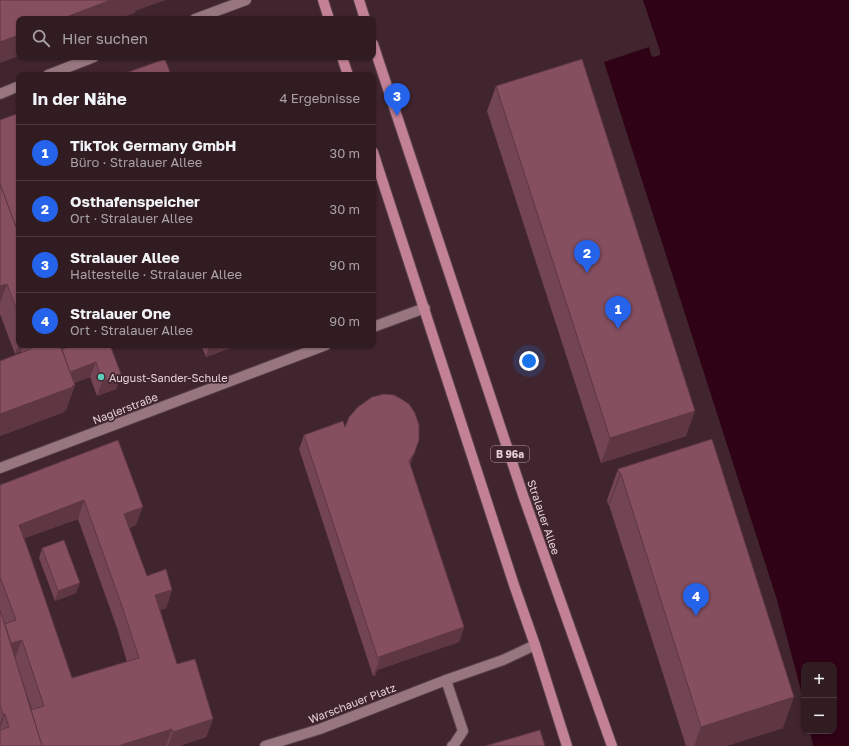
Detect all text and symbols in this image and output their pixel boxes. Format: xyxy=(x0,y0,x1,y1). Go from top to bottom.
search box xyxy=(16,16,376,60)
icon: search xyxy=(30,27,52,49)
text: Hier suchen xyxy=(62,29,148,47)
pin: 3 xyxy=(384,83,410,116)
text: In der Nähe xyxy=(32,88,127,109)
text: 4 Ergebnisse xyxy=(280,90,360,106)
text: TikTok Germany GmbH xyxy=(70,136,236,154)
text: 1 xyxy=(42,145,48,161)
text: 30 m xyxy=(330,145,360,161)
text: Büro · Stralauer Allee xyxy=(70,154,202,170)
text: Osthafenspeicher xyxy=(70,192,200,210)
text: 2 xyxy=(41,201,49,217)
text: 30 m xyxy=(330,201,360,217)
text: Ort · Stralauer Allee xyxy=(70,210,193,226)
pin: 2 xyxy=(574,240,600,273)
text: Stralauer Allee xyxy=(70,248,180,266)
text: 3 xyxy=(41,257,49,273)
text: 90 m xyxy=(329,257,360,273)
text: Haltestelle · Stralauer Allee xyxy=(70,266,242,282)
pin: 1 xyxy=(605,296,631,329)
text: Stralauer One xyxy=(70,304,171,322)
text: 4 xyxy=(41,313,49,329)
text: 90 m xyxy=(329,313,360,329)
text: Ort · Stralauer Allee xyxy=(70,322,193,338)
your location xyxy=(519,351,539,371)
place label: August-Sander-Schule xyxy=(109,371,228,384)
marker: August-Sander-Schule xyxy=(96,372,106,382)
street label: Naglerstraße xyxy=(91,390,159,426)
road number: B 96a xyxy=(491,446,529,462)
street label: Stralauer Allee xyxy=(525,478,563,556)
pin: 4 xyxy=(683,583,709,616)
map controls xyxy=(801,662,837,734)
button: + xyxy=(801,662,837,698)
street label: Warschauer Platz xyxy=(306,680,398,726)
button: − xyxy=(801,698,837,734)

